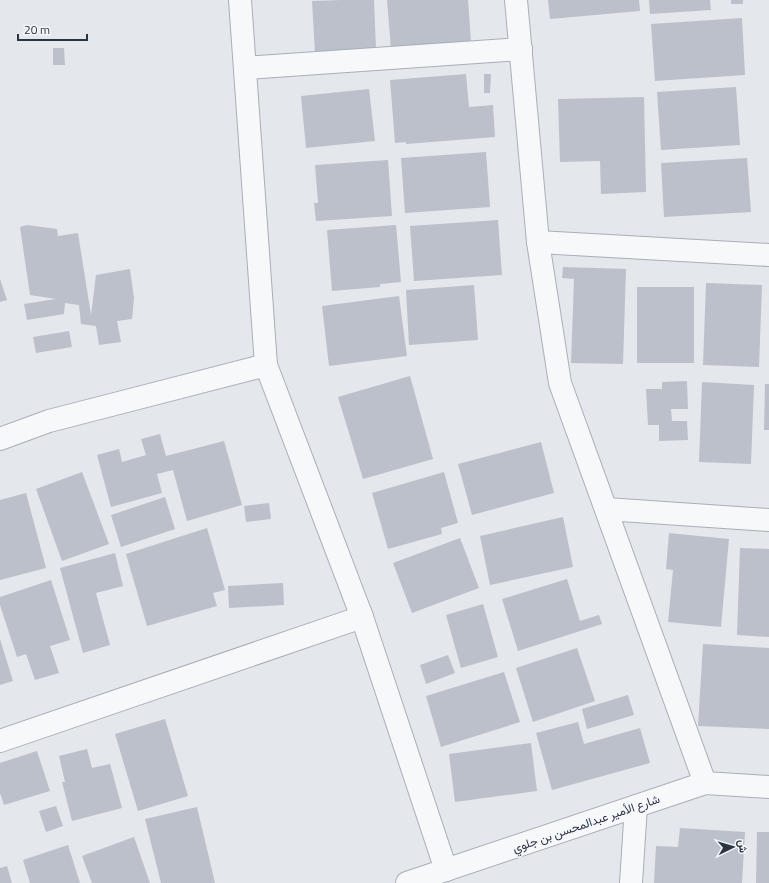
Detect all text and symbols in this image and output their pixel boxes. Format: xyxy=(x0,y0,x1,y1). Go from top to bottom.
scale bar xyxy=(18,16,87,42)
text: 20 m xyxy=(24,20,50,39)
street label: شارع الأمير عبدالمحسن بن جلوي xyxy=(510,789,663,858)
north arrow xyxy=(713,827,753,867)
text: ش xyxy=(734,839,752,853)

